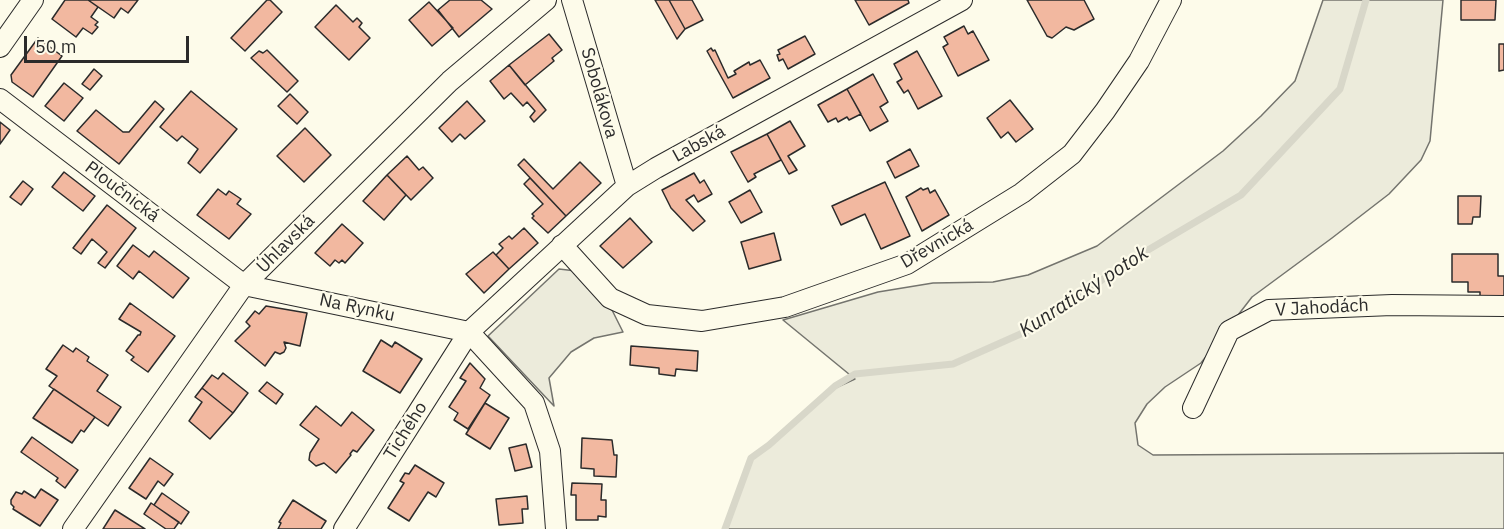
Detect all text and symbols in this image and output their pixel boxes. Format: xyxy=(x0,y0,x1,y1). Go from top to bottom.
scale bar xyxy=(27,24,192,62)
text: 50 m xyxy=(35,35,77,58)
street label: Sobolákova xyxy=(576,45,622,141)
street label: Labská xyxy=(669,121,729,167)
street label: Ploučnická xyxy=(80,157,164,227)
street label: Úhlavská xyxy=(252,210,320,278)
street label: Dřevnická xyxy=(897,215,977,273)
water label: Kunratický potok xyxy=(1015,241,1153,343)
street label: Na Rynku xyxy=(317,289,397,327)
street label: V Jahodách xyxy=(1275,295,1369,321)
street label: Tichého xyxy=(380,398,432,464)

